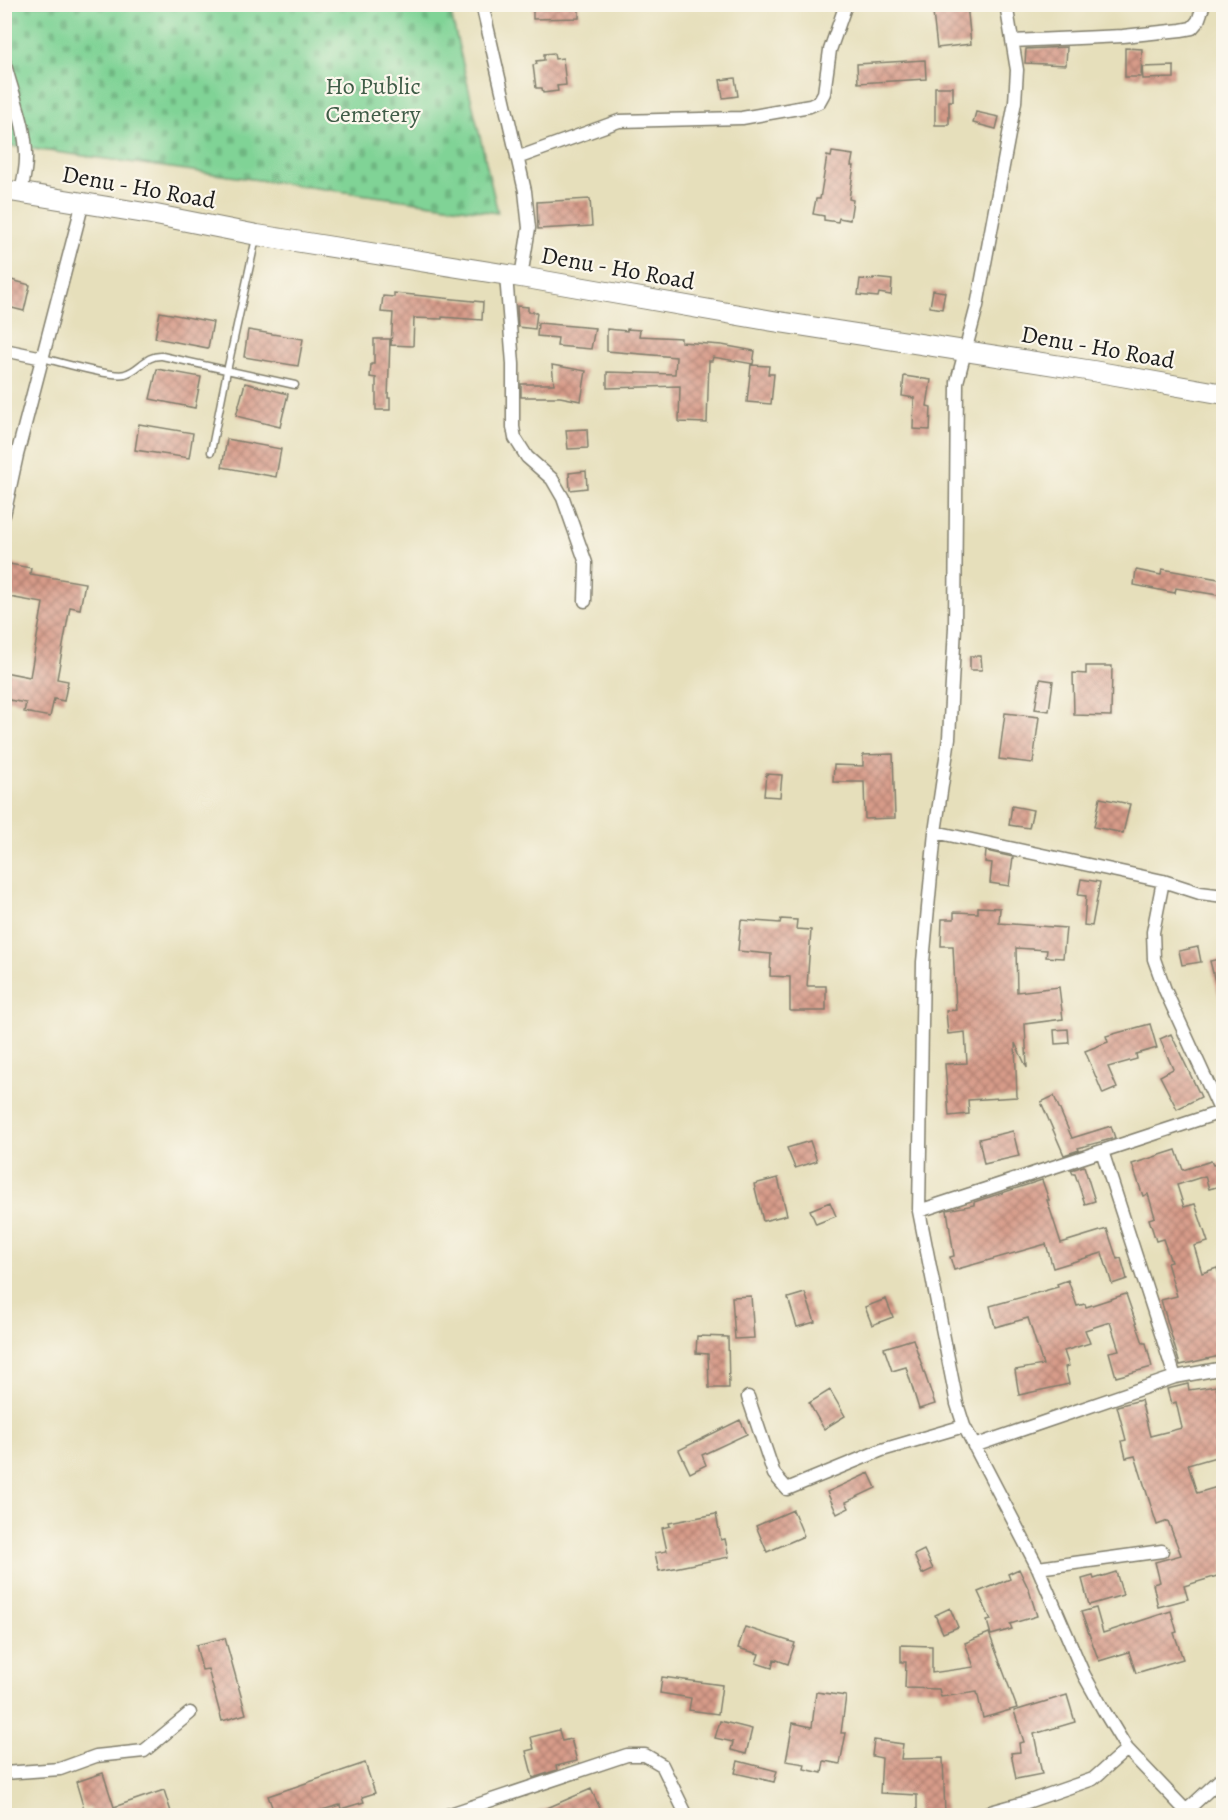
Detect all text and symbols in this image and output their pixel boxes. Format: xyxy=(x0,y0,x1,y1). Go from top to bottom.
park label: Ho Public Cemetery xyxy=(325,70,421,130)
street label: Denu - Ho Road xyxy=(60,158,219,216)
street label: Denu - Ho Road xyxy=(539,239,698,297)
street label: Denu - Ho Road xyxy=(1019,318,1178,376)

